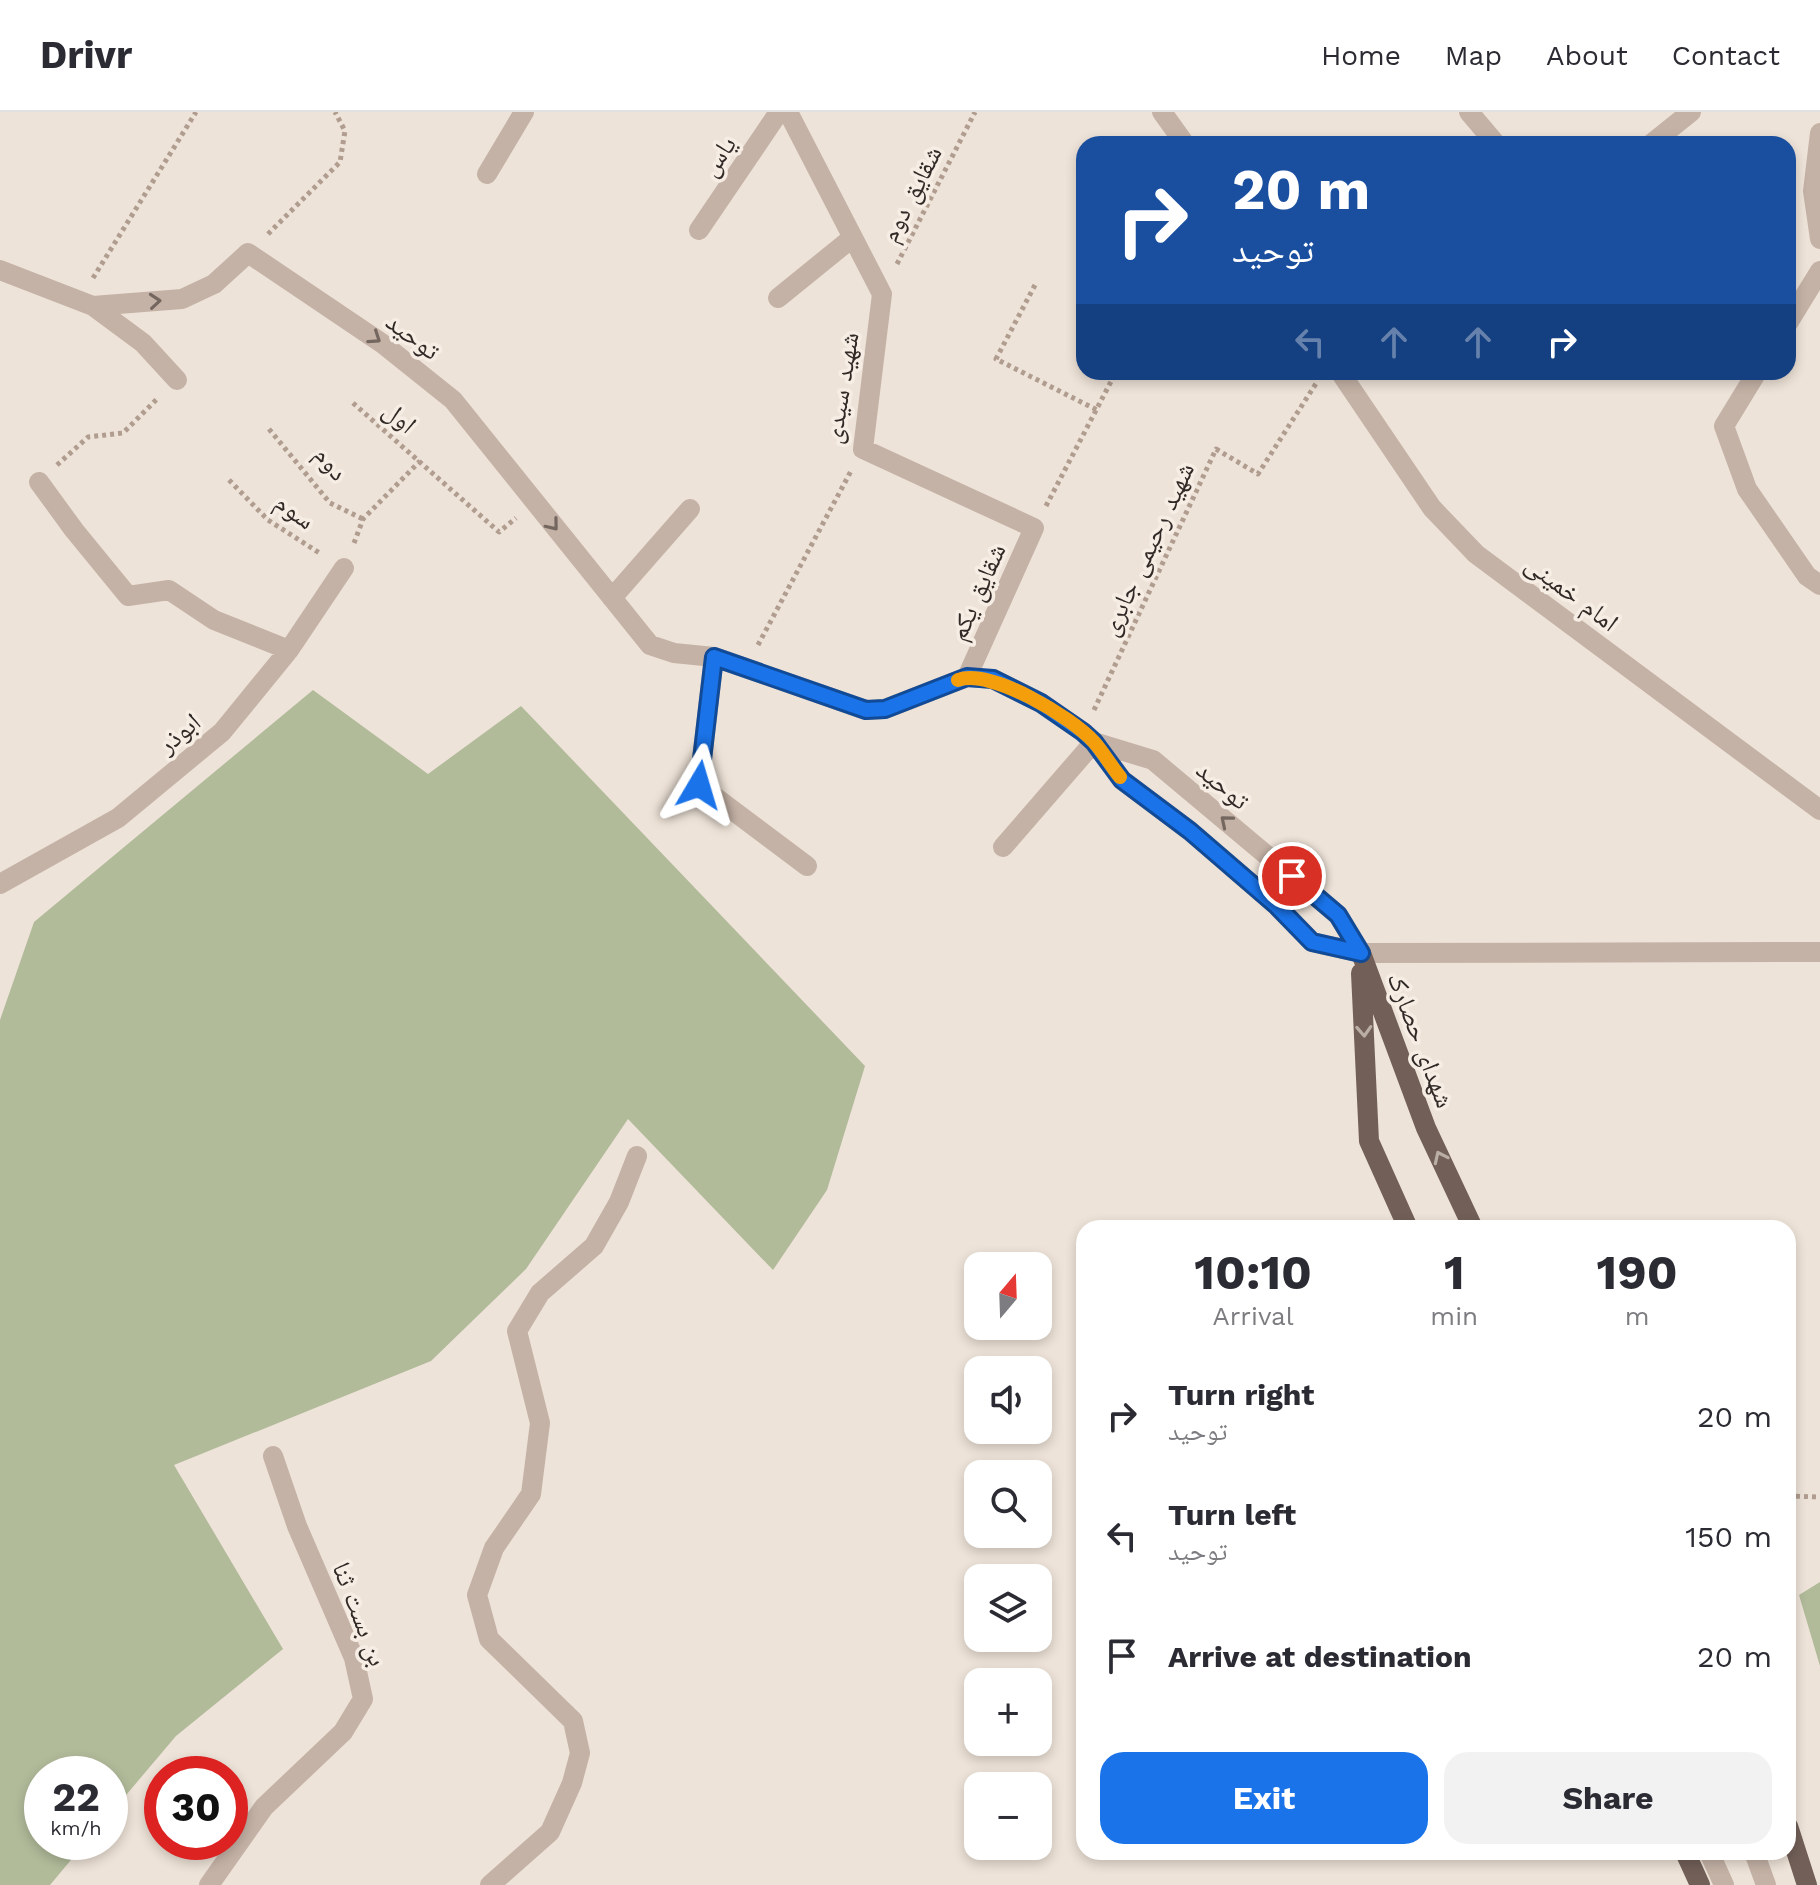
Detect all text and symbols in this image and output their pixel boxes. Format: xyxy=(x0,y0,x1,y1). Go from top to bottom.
text: Drivr xyxy=(40,33,132,77)
text: Home xyxy=(1321,39,1401,72)
text: Map xyxy=(1445,39,1502,72)
text: About xyxy=(1546,39,1628,72)
text: Contact xyxy=(1672,39,1780,72)
street label: یاس xyxy=(694,130,743,182)
street label: شقایق دوم xyxy=(874,141,951,248)
text: 20 m xyxy=(1232,157,1370,223)
icon: right xyxy=(1100,168,1204,272)
text: توحید xyxy=(1232,229,1314,271)
one-way arrow xyxy=(149,293,162,310)
street label: توحید xyxy=(380,306,446,366)
icon: left xyxy=(1288,320,1332,364)
icon: ahead xyxy=(1372,320,1416,364)
icon: ahead xyxy=(1456,320,1500,364)
icon: right xyxy=(1540,320,1584,364)
one-way arrow xyxy=(366,328,380,343)
street label: شهید سیدی xyxy=(817,330,866,446)
street label: اول xyxy=(377,395,423,440)
street label: دوم xyxy=(306,440,354,488)
street label: شهید رحیمی جابری xyxy=(1094,458,1201,641)
street label: سوم xyxy=(267,487,321,538)
one-way arrow xyxy=(543,516,558,530)
street label: شقایق یکم xyxy=(942,539,1013,646)
street label: امام خمینی xyxy=(1518,548,1624,640)
street label: ابوذر xyxy=(151,707,206,760)
position arrow xyxy=(657,743,741,827)
street label: توحید xyxy=(1191,754,1256,816)
one-way arrow xyxy=(1221,816,1235,831)
pin xyxy=(1258,842,1326,910)
icon: arrive xyxy=(1270,854,1314,898)
street label: شهدای حصارک xyxy=(1381,968,1461,1112)
one-way arrow xyxy=(1355,1025,1372,1038)
one-way arrow xyxy=(1434,1151,1450,1166)
text: 10:10 xyxy=(1194,1244,1312,1301)
text: 1 xyxy=(1444,1244,1465,1301)
text: 190 xyxy=(1596,1244,1678,1301)
north arrow xyxy=(964,1252,1052,1340)
map controls xyxy=(964,1252,1052,1860)
text: Arrival xyxy=(1213,1301,1294,1331)
text: min xyxy=(1430,1301,1478,1331)
text: m xyxy=(1625,1301,1649,1331)
button: sound xyxy=(964,1356,1052,1444)
text: Turn right xyxy=(1168,1377,1314,1412)
icon: right xyxy=(1100,1394,1144,1438)
text: 20 m xyxy=(1697,1399,1772,1434)
text: توحید xyxy=(1168,1416,1227,1446)
button: search xyxy=(964,1460,1052,1548)
text: Turn left xyxy=(1168,1497,1296,1532)
icon: left xyxy=(1100,1514,1144,1558)
text: 150 m xyxy=(1685,1519,1772,1554)
text: توحید xyxy=(1168,1536,1227,1566)
street label: بن بست ثنا xyxy=(326,1558,394,1671)
button: layers xyxy=(964,1564,1052,1652)
icon: arrive xyxy=(1100,1634,1144,1678)
text: Arrive at destination xyxy=(1168,1639,1472,1674)
text: 20 m xyxy=(1697,1639,1772,1674)
button: + xyxy=(964,1668,1052,1756)
button: Exit xyxy=(1100,1752,1428,1844)
button: Share xyxy=(1444,1752,1772,1844)
speed limit sign: 30 xyxy=(144,1756,248,1860)
button: − xyxy=(964,1772,1052,1860)
text: 22 xyxy=(52,1774,100,1821)
text: km/h xyxy=(50,1816,102,1840)

